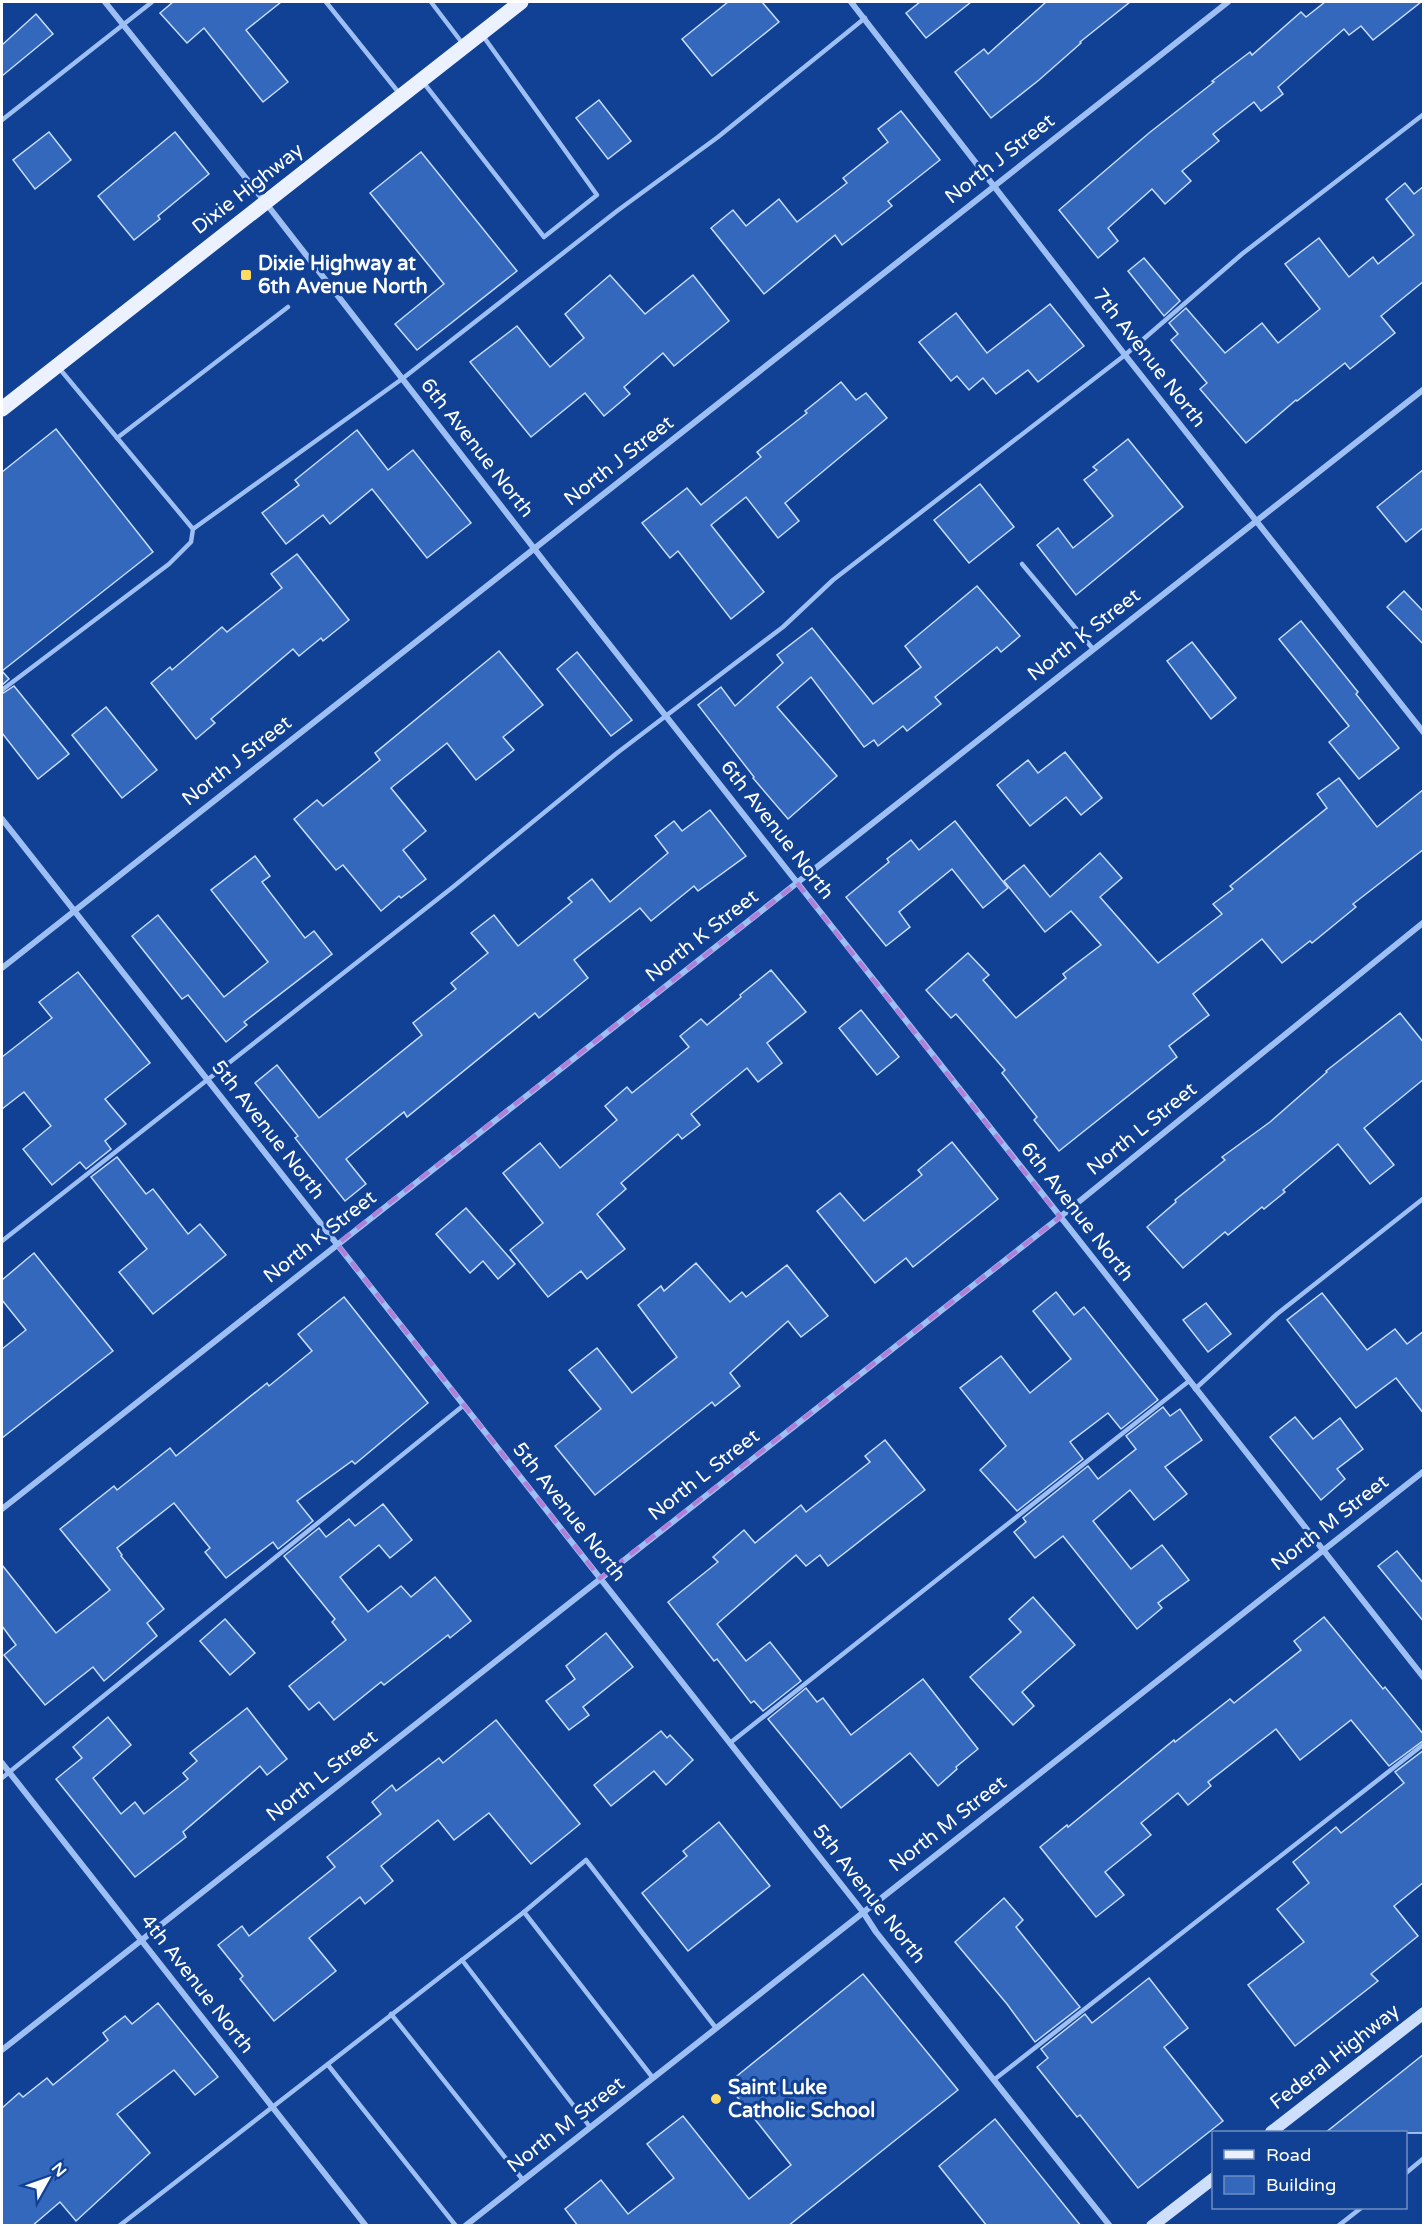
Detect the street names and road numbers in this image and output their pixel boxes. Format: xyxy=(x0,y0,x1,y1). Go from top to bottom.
street label: North J Street xyxy=(940,109,1060,209)
street label: Dixie Highway xyxy=(188,138,308,240)
street label: 7th Avenue North xyxy=(1087,284,1211,432)
street label: 6th Avenue North xyxy=(415,374,539,522)
street label: North J Street xyxy=(559,411,679,511)
street label: North K Street xyxy=(1023,583,1145,686)
street label: North J Street xyxy=(177,711,297,811)
street label: 6th Avenue North xyxy=(715,756,839,904)
street label: North K Street xyxy=(641,884,763,987)
street label: 5th Avenue North xyxy=(206,1056,330,1204)
street label: North L Street xyxy=(1082,1077,1202,1181)
street label: 6th Avenue North xyxy=(1015,1138,1139,1286)
street label: North K Street xyxy=(259,1185,381,1288)
street label: North L Street xyxy=(644,1424,765,1526)
street label: 5th Avenue North xyxy=(507,1438,631,1586)
street label: North M Street xyxy=(1267,1470,1394,1576)
street label: North L Street xyxy=(262,1725,383,1827)
street label: North M Street xyxy=(885,1771,1012,1877)
street label: 5th Avenue North xyxy=(807,1820,931,1968)
street label: 4th Avenue North xyxy=(135,1910,259,2058)
street label: Federal Highway xyxy=(1265,1999,1405,2115)
street label: North M Street xyxy=(503,2072,630,2178)

